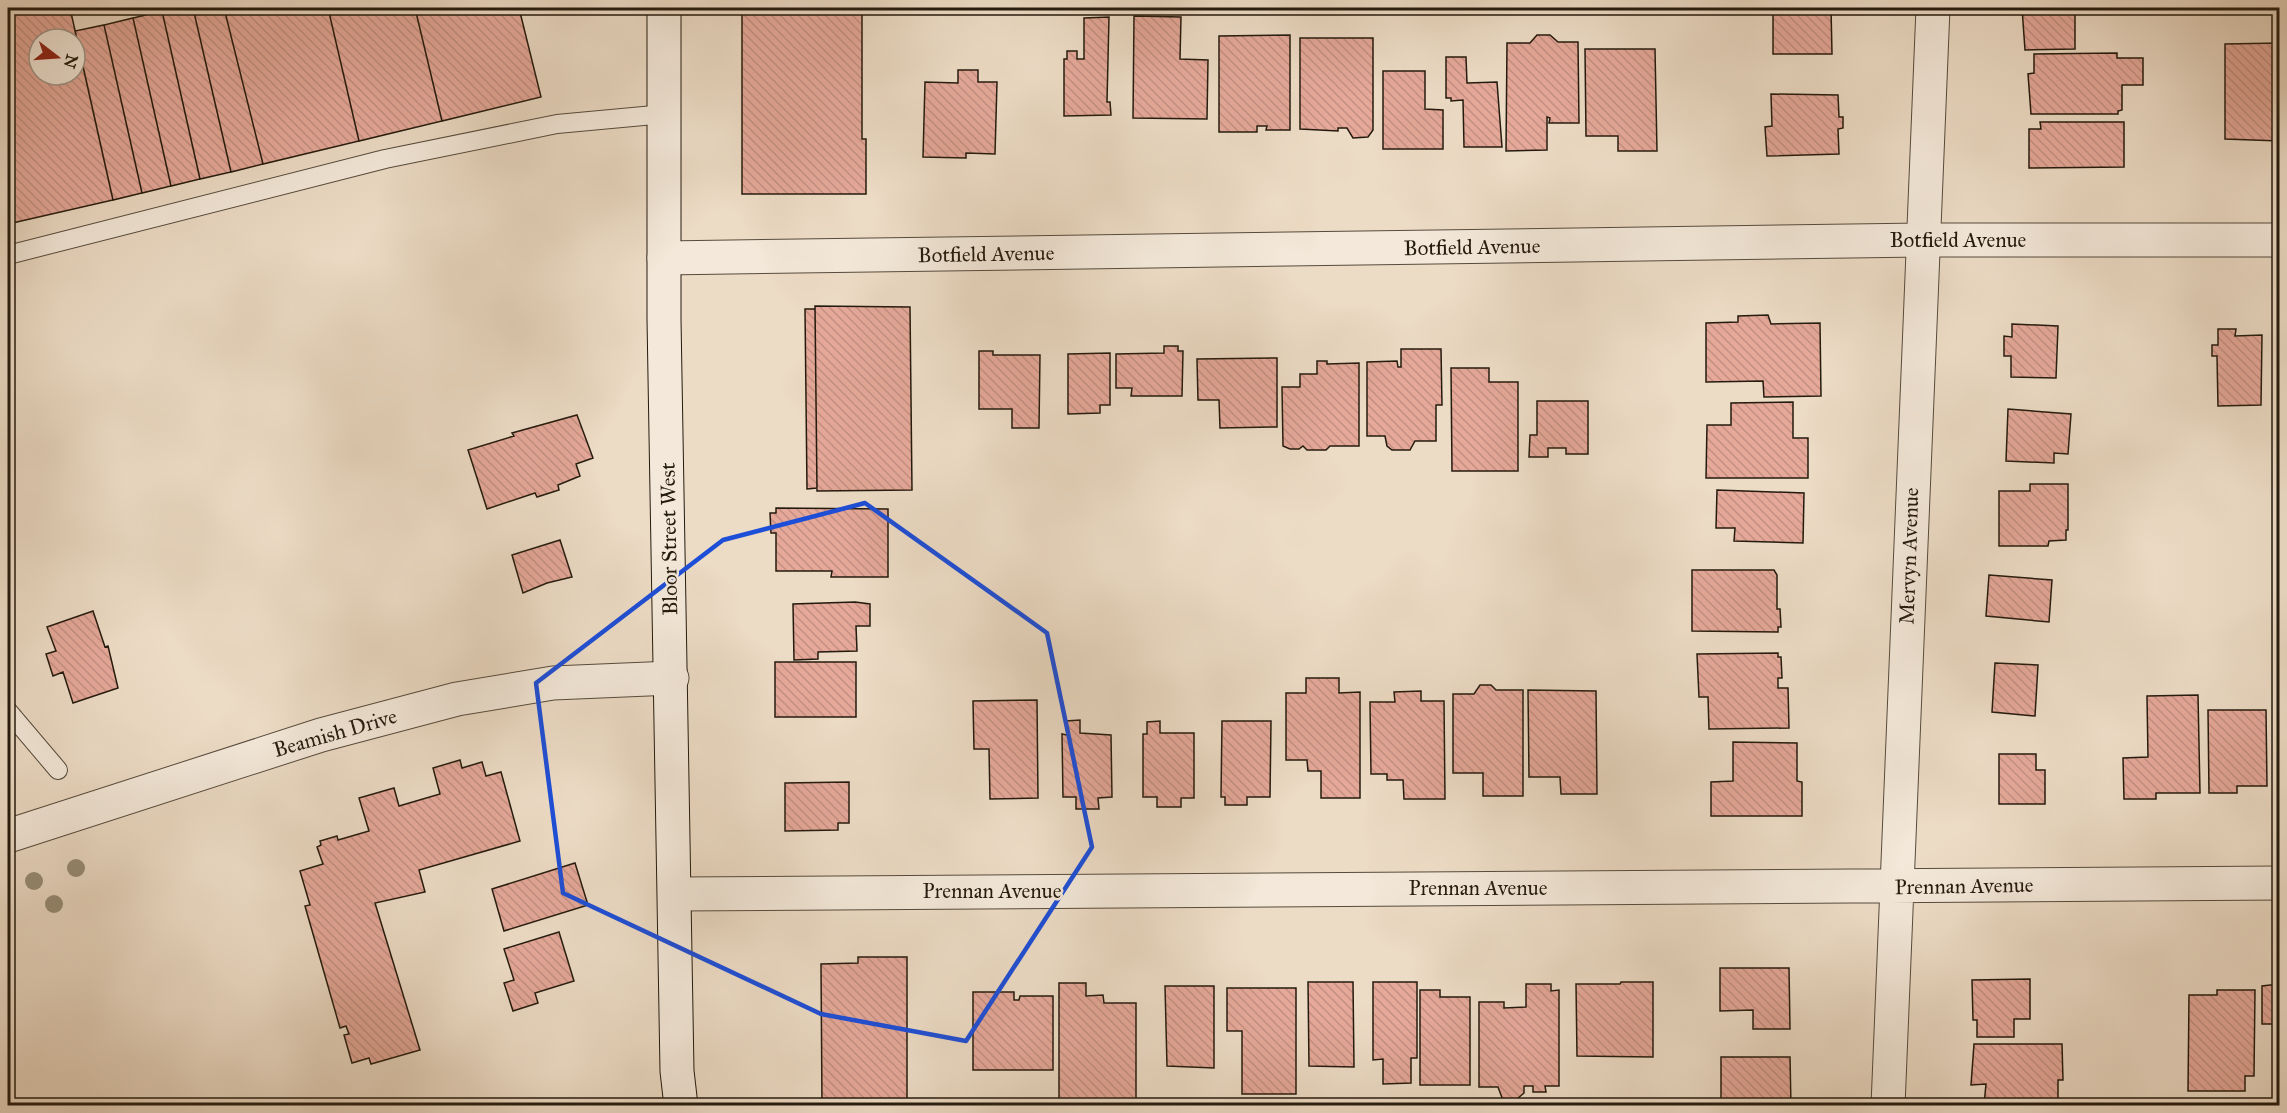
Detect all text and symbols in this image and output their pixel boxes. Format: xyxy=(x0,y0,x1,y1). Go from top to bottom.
north arrow xyxy=(27,27,87,87)
text: N xyxy=(60,52,82,71)
street label: Botfield Avenue xyxy=(1890,227,2027,253)
street label: Botfield Avenue xyxy=(1403,233,1541,261)
street label: Botfield Avenue xyxy=(917,240,1055,268)
street label: Bloor Street West xyxy=(655,462,683,616)
street label: Mervyn Avenue xyxy=(1894,487,1924,625)
street label: Beamish Drive xyxy=(270,703,400,763)
street label: Prennan Avenue xyxy=(1894,872,2034,900)
street label: Prennan Avenue xyxy=(1409,875,1548,901)
street label: Prennan Avenue xyxy=(923,878,1062,904)

